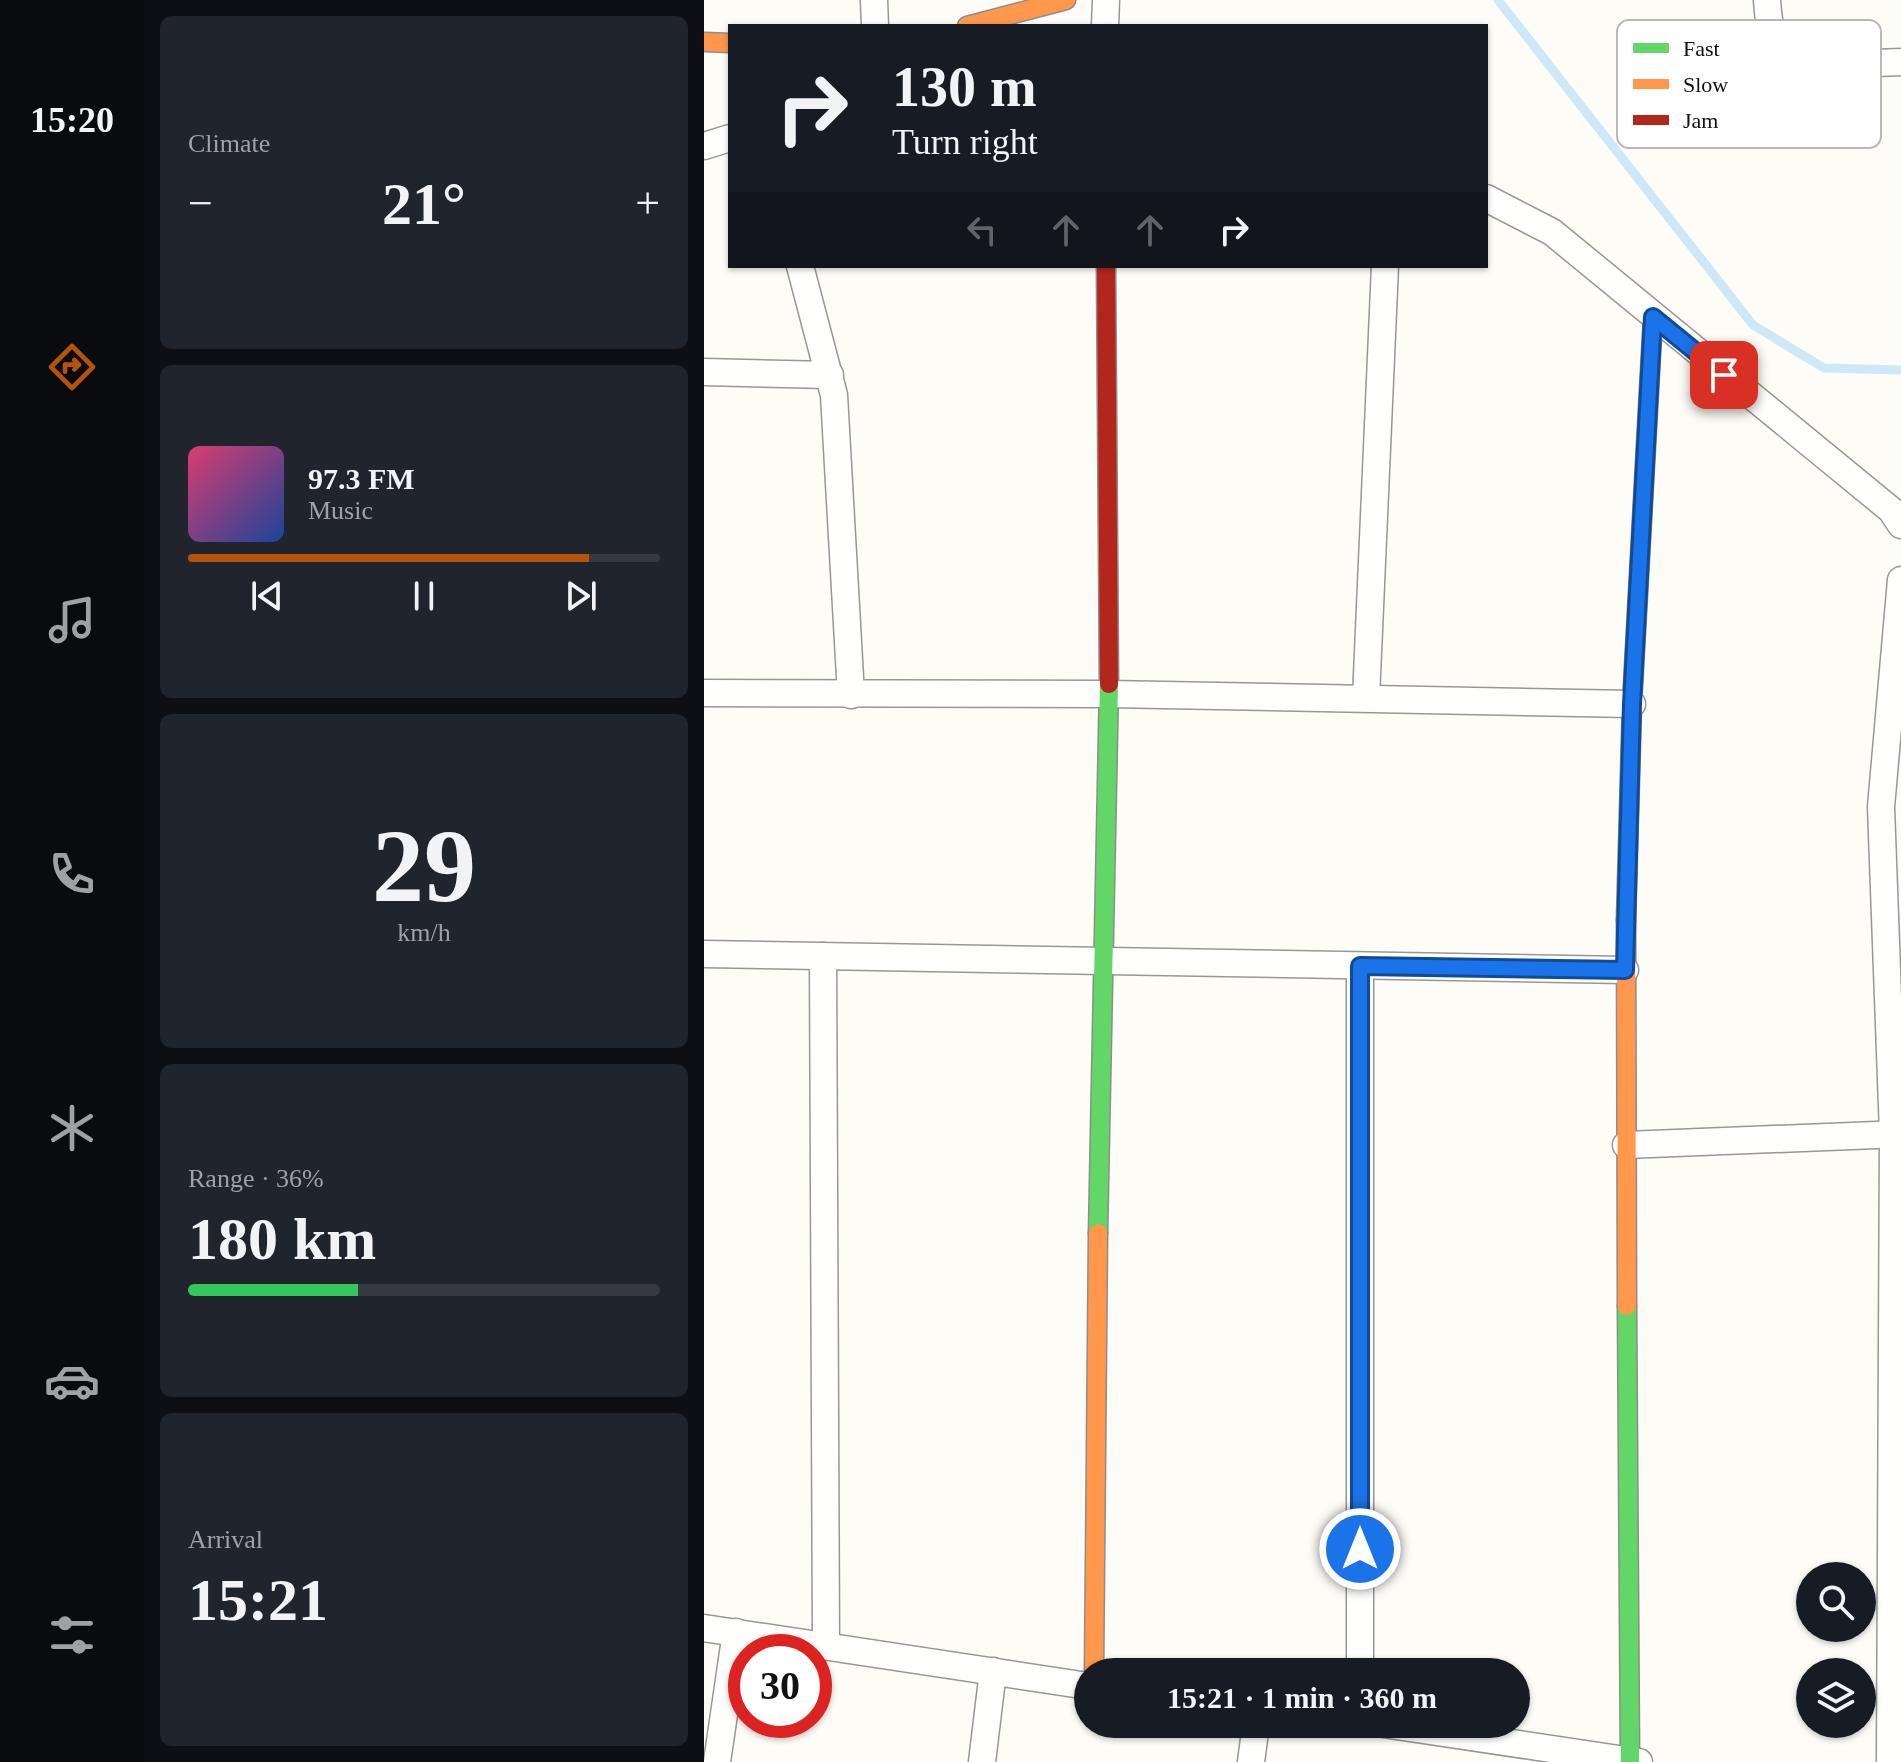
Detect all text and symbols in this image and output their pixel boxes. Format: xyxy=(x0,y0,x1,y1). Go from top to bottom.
legend xyxy=(1617,20,1881,148)
text: Fast xyxy=(1683,36,1720,61)
icon: right xyxy=(760,56,864,160)
text: 130 m xyxy=(892,56,1037,118)
text: Slow xyxy=(1683,72,1728,97)
text: 15:20 xyxy=(30,100,114,140)
text: Jam xyxy=(1683,108,1718,133)
text: Turn right xyxy=(892,122,1038,162)
text: Climate xyxy=(188,129,270,158)
text: 21° xyxy=(382,171,466,237)
text: − xyxy=(188,179,213,228)
text: + xyxy=(635,179,660,228)
icon: left xyxy=(960,208,1004,252)
icon: ahead xyxy=(1044,208,1088,252)
icon: ahead xyxy=(1128,208,1172,252)
icon: right xyxy=(1212,208,1256,252)
icon: directions xyxy=(44,339,100,395)
pin xyxy=(1690,341,1758,409)
icon: arrive xyxy=(1702,353,1746,397)
text: 97.3 FM xyxy=(308,462,415,495)
text: Music xyxy=(308,496,373,525)
icon: previous xyxy=(245,574,289,618)
icon: pause xyxy=(402,574,446,618)
icon: next xyxy=(559,574,603,618)
icon: music xyxy=(44,592,100,648)
text: 29 xyxy=(372,808,476,923)
icon: phone xyxy=(44,846,100,902)
text: km/h xyxy=(397,918,451,947)
icon: climate xyxy=(44,1100,100,1156)
text: Range · 36% xyxy=(188,1164,324,1193)
text: 180 km xyxy=(188,1206,376,1272)
icon: car xyxy=(44,1353,100,1409)
position arrow xyxy=(1318,1507,1402,1591)
text: Arrival xyxy=(188,1525,263,1554)
map controls xyxy=(1796,1562,1876,1738)
button: search xyxy=(1796,1562,1876,1642)
text: 15:21 xyxy=(188,1567,328,1633)
icon: filters xyxy=(44,1607,100,1663)
speed limit sign: 30 xyxy=(728,1634,832,1738)
button: layers xyxy=(1796,1658,1876,1738)
text: 15:21 · 1 min · 360 m xyxy=(1167,1681,1437,1714)

